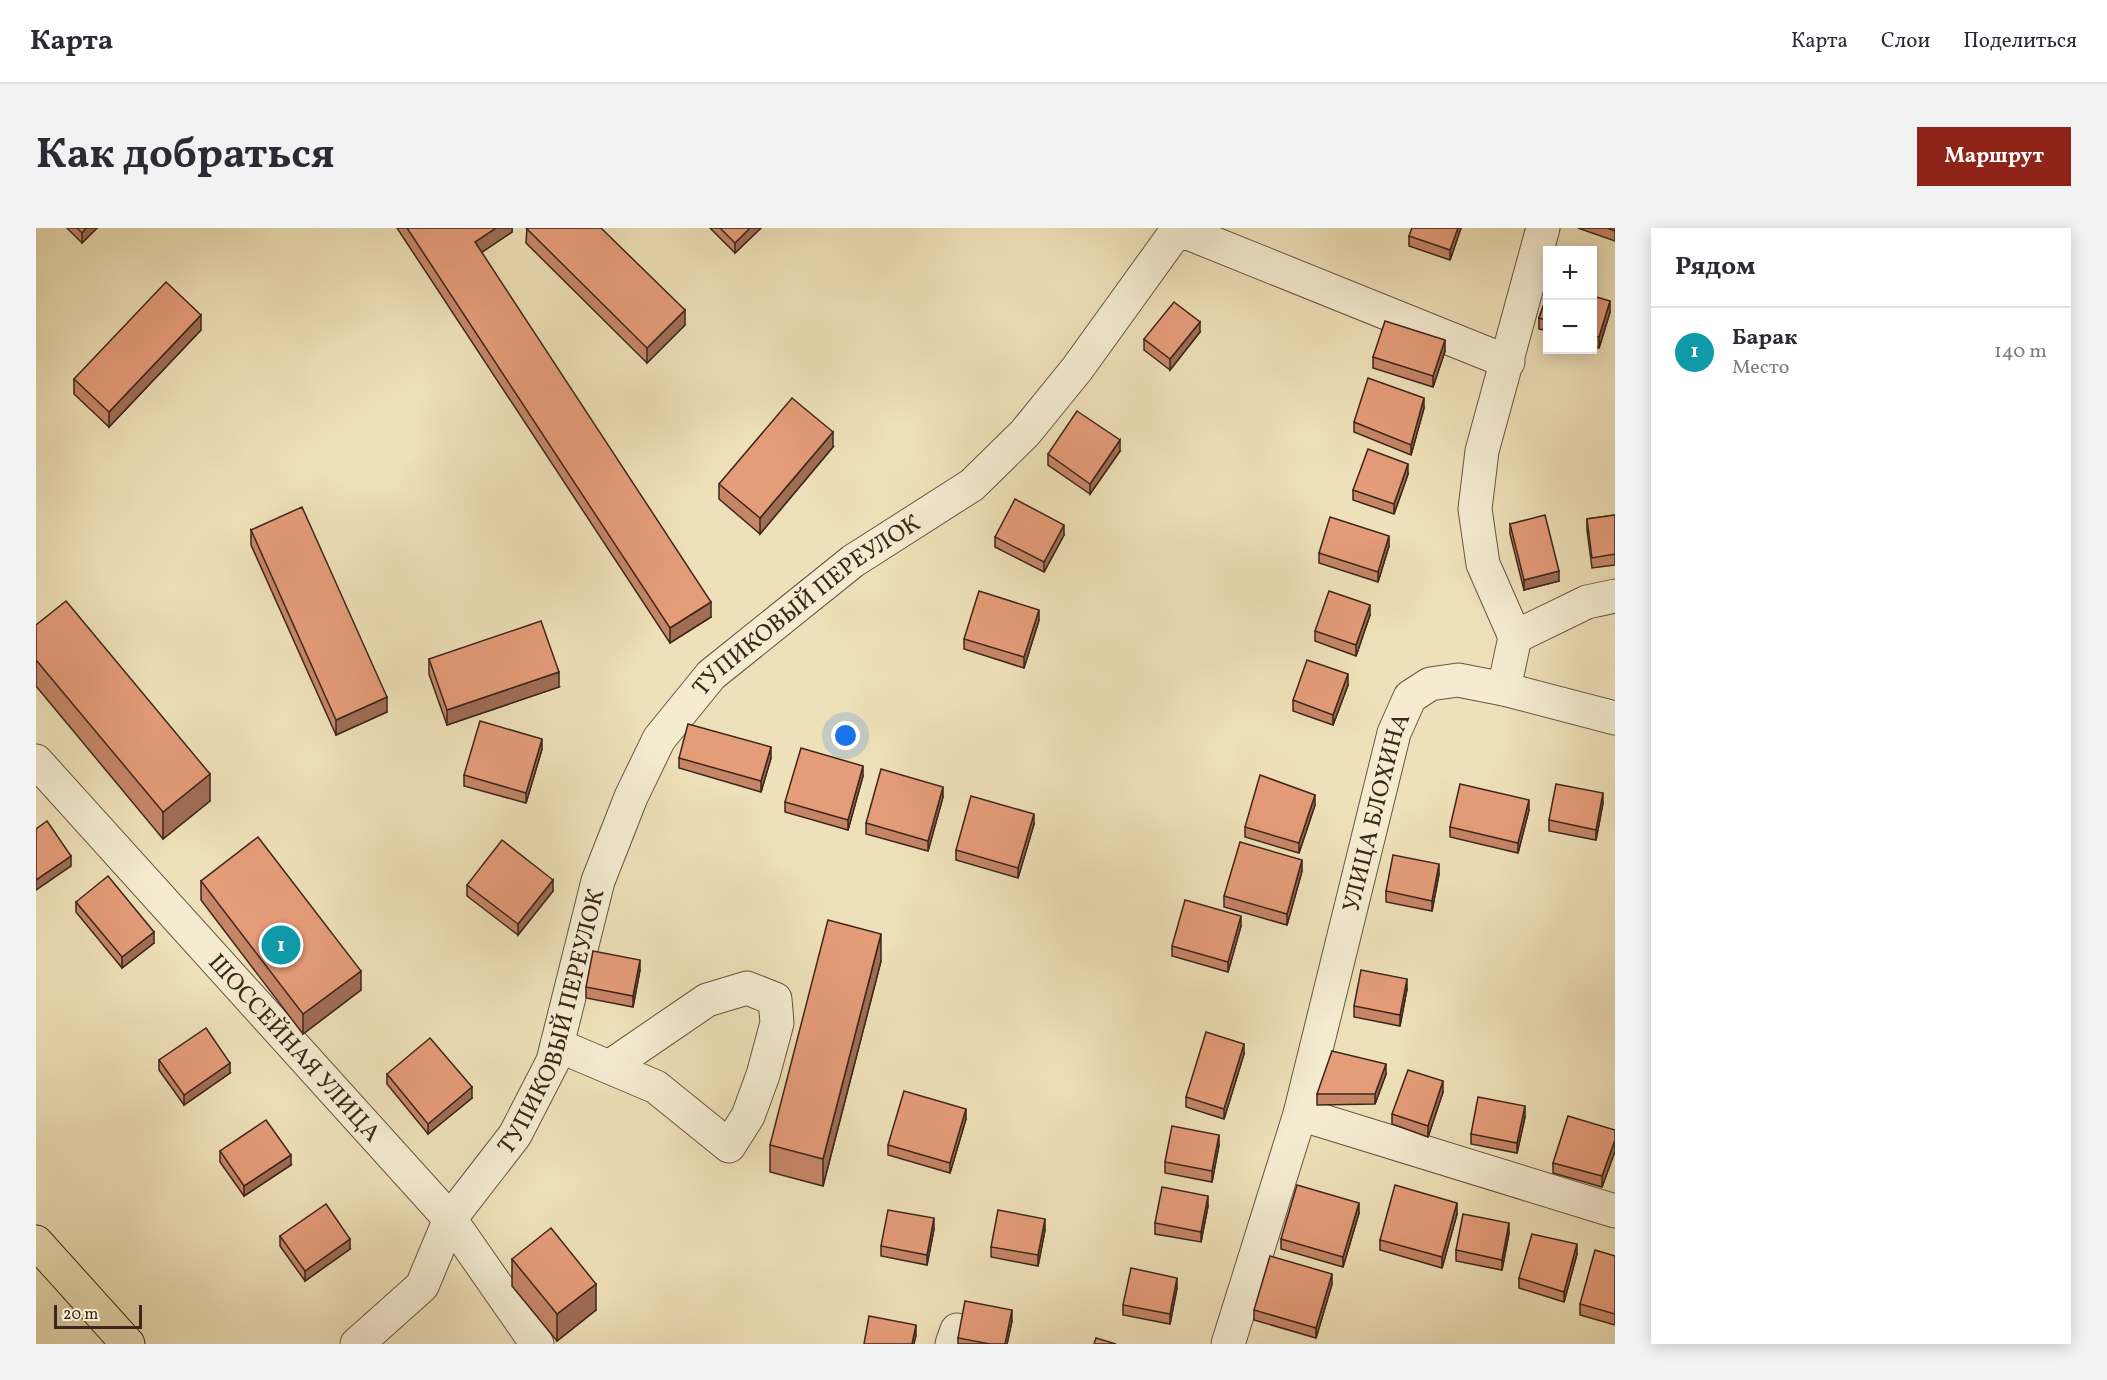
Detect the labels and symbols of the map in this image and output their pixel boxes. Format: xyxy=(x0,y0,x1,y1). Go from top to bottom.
street label: ТУПИКОВЫЙ ПЕРЕУЛОК xyxy=(685,507,928,704)
street label: УЛИЦА БЛОХИНА xyxy=(1335,708,1420,916)
your location xyxy=(831,721,860,750)
street label: ТУПИКОВЫЙ ПЕРЕУЛОК xyxy=(491,886,614,1163)
pin: 1 xyxy=(262,922,300,968)
street label: ШОССЕЙНАЯ УЛИЦА xyxy=(199,947,388,1150)
scale bar xyxy=(54,1302,142,1330)

